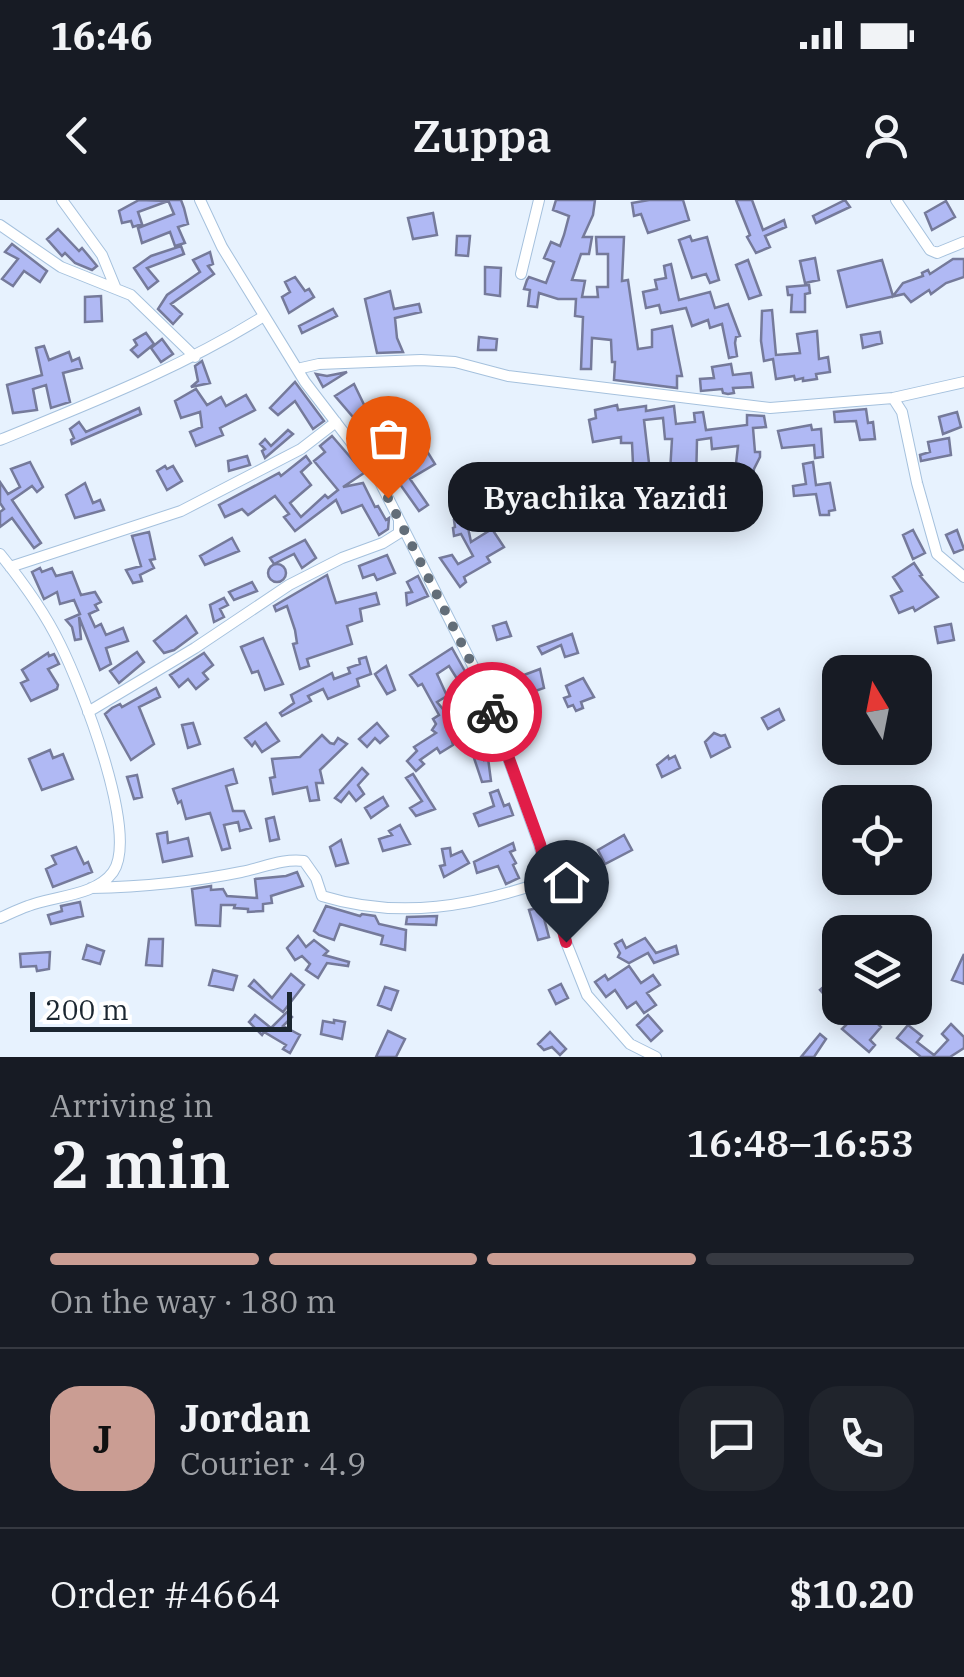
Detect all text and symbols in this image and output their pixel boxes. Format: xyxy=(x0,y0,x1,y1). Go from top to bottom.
text: 16:46 xyxy=(50,11,153,60)
text: Zuppa xyxy=(412,106,552,164)
icon: back xyxy=(50,108,105,163)
icon: person xyxy=(859,108,914,163)
pin xyxy=(346,396,431,499)
icon: bag xyxy=(361,411,416,466)
callout: Byachika Yazidi xyxy=(448,463,763,533)
text: Byachika Yazidi xyxy=(483,476,728,518)
north arrow xyxy=(822,655,932,765)
map controls xyxy=(822,655,932,1025)
courier xyxy=(442,662,542,762)
icon: bike xyxy=(465,685,520,740)
button: locate xyxy=(822,785,932,895)
pin xyxy=(524,840,609,943)
icon: home xyxy=(539,855,594,910)
button: layers xyxy=(822,915,932,1025)
scale bar xyxy=(30,987,292,1031)
text: 200 m xyxy=(45,991,129,1028)
text: Arriving in xyxy=(50,1084,213,1126)
text: 16:48–16:53 xyxy=(687,1118,914,1167)
text: 2 min xyxy=(50,1121,231,1206)
text: On the way · 180 m xyxy=(50,1280,336,1322)
button: chat xyxy=(679,1386,784,1491)
button: phone xyxy=(809,1386,914,1491)
text: Jordan xyxy=(180,1393,311,1442)
text: J xyxy=(93,1414,112,1463)
text: Courier · 4.9 xyxy=(180,1442,366,1484)
text: Order #4664 xyxy=(50,1569,281,1618)
text: $10.20 xyxy=(789,1569,914,1618)

